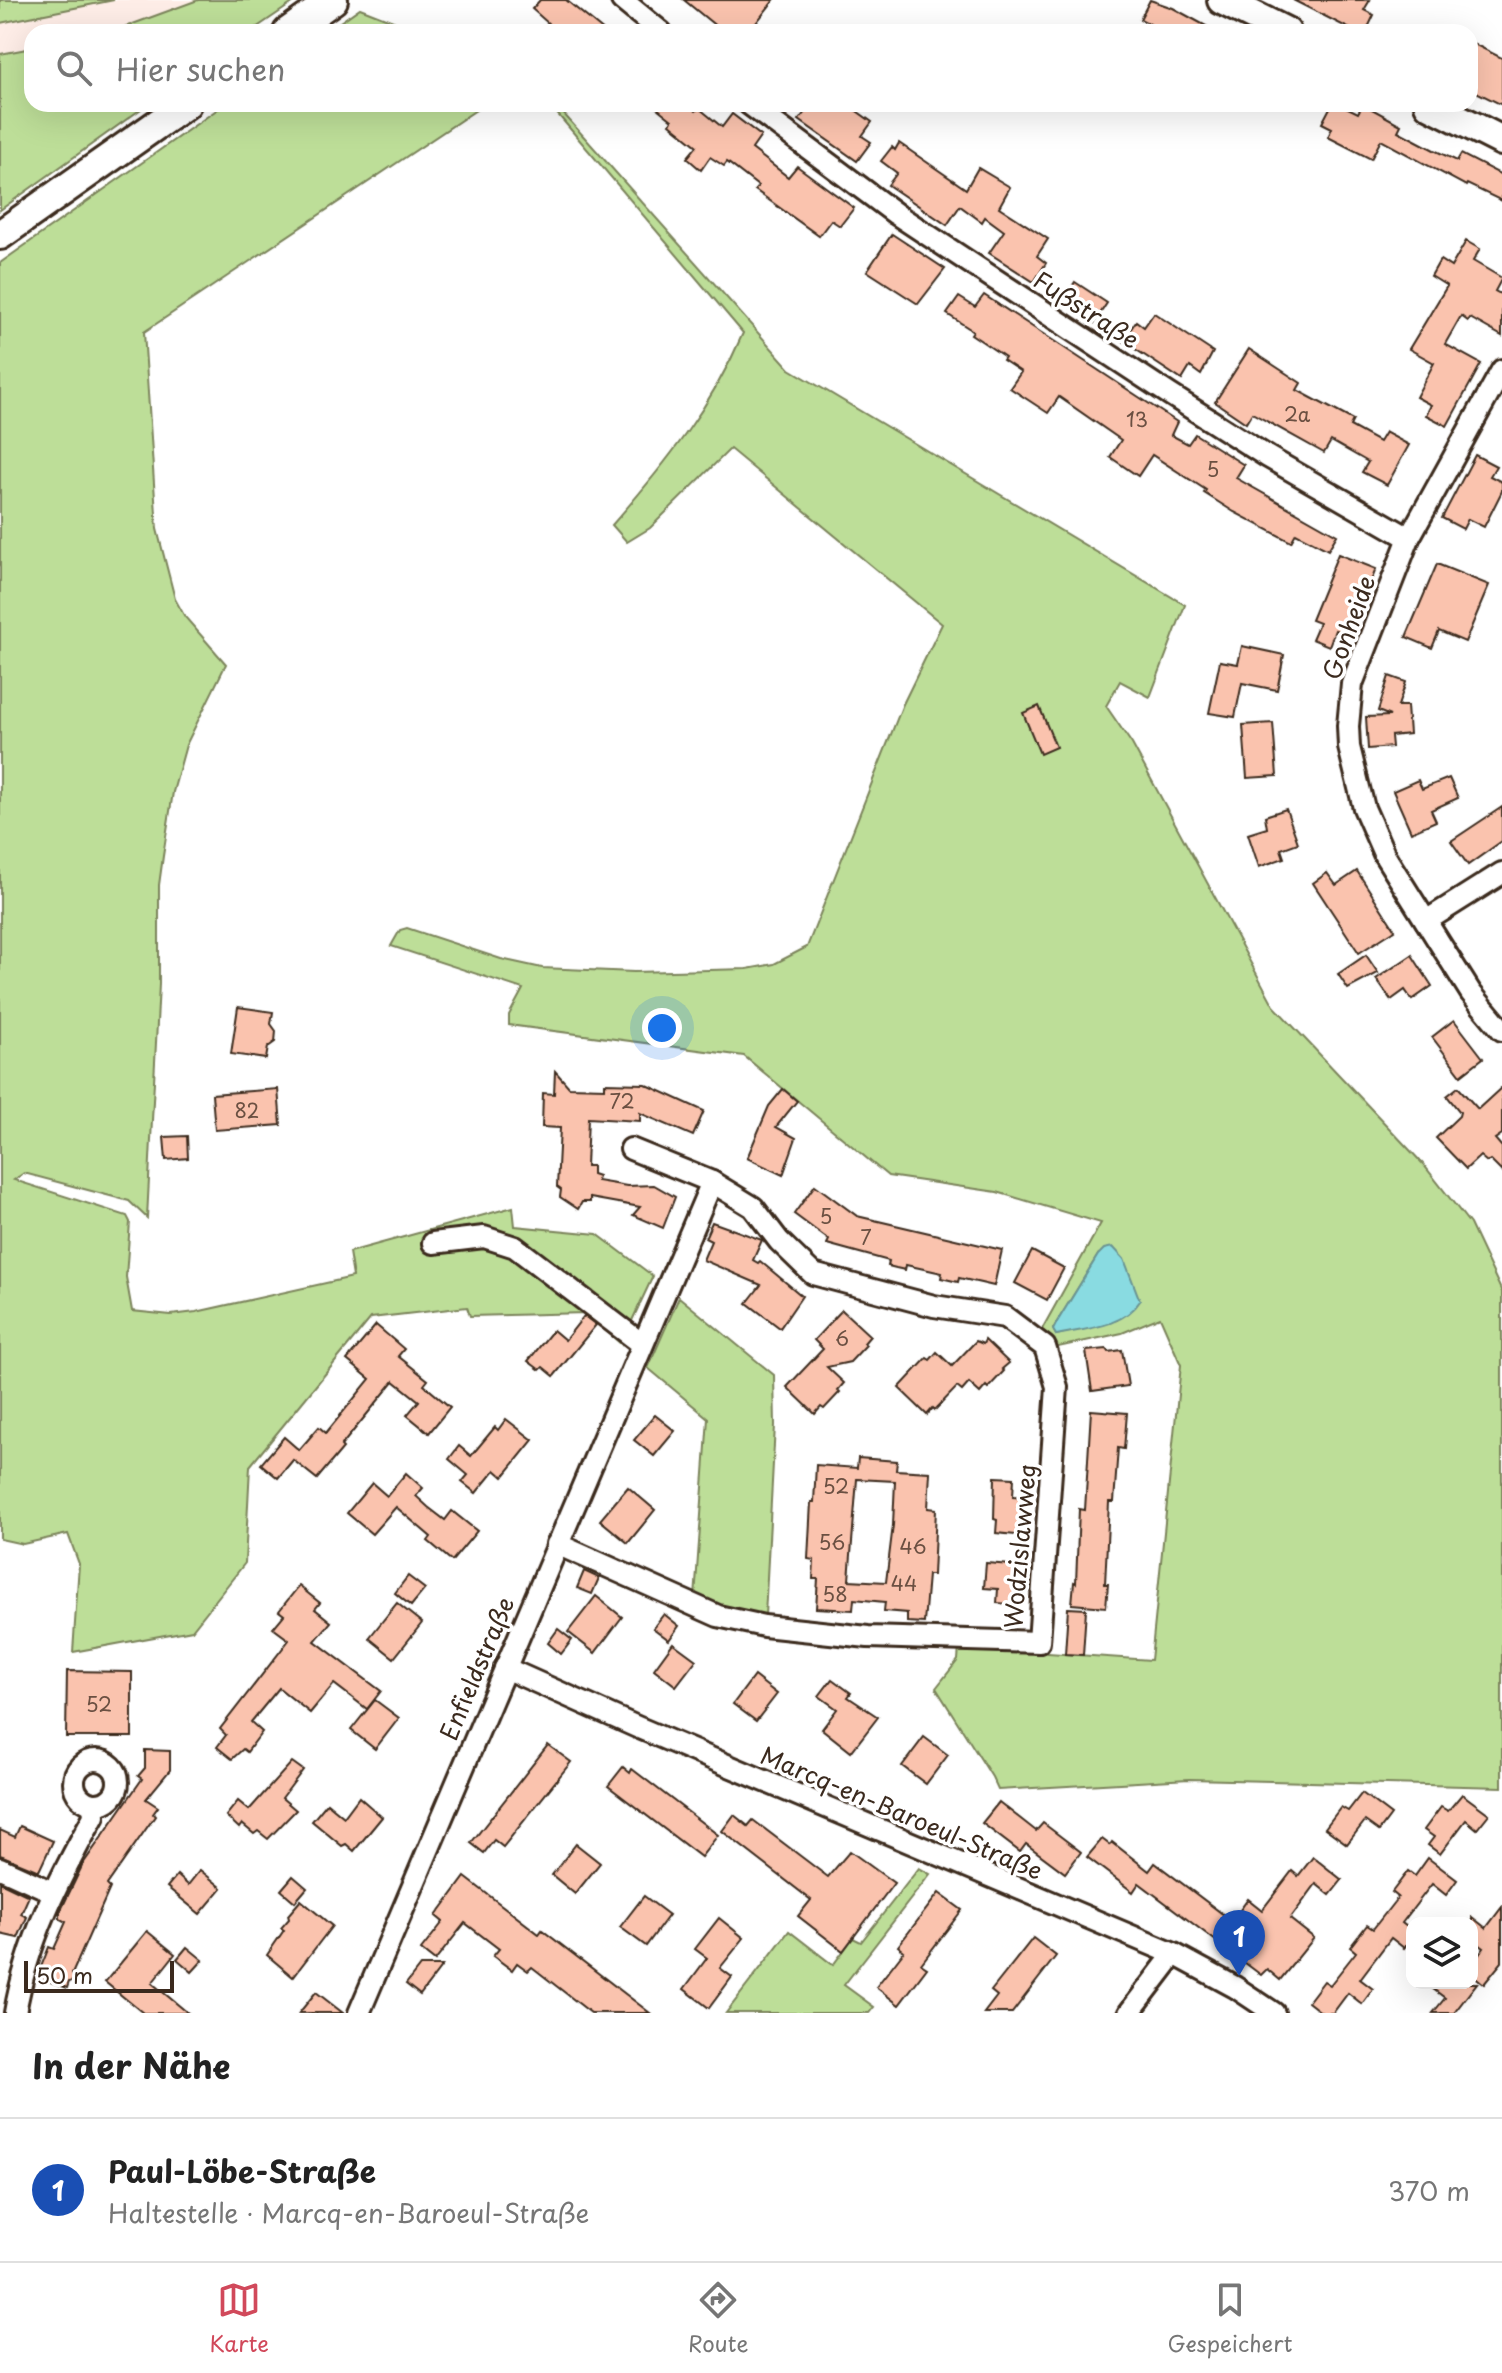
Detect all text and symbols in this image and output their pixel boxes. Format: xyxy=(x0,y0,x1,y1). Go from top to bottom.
search box xyxy=(24,24,1478,112)
icon: search xyxy=(52,46,96,90)
text: Hier suchen xyxy=(116,46,285,91)
street label: Fußstraße xyxy=(1027,261,1147,357)
house number: 2a xyxy=(1284,399,1311,429)
house number: 13 xyxy=(1126,404,1148,434)
house number: 5 xyxy=(1207,454,1219,484)
street label: Gonheide xyxy=(1313,570,1383,684)
your location xyxy=(642,1008,682,1048)
house number: 72 xyxy=(609,1086,635,1116)
house number: 82 xyxy=(235,1095,259,1125)
house number: 5 xyxy=(820,1201,832,1231)
house number: 7 xyxy=(860,1222,872,1252)
house number: 6 xyxy=(835,1323,849,1353)
street label: Wodzislawweg xyxy=(994,1462,1044,1630)
house number: 52 xyxy=(823,1471,849,1501)
house number: 56 xyxy=(819,1527,845,1557)
house number: 46 xyxy=(899,1531,927,1561)
house number: 44 xyxy=(891,1568,917,1598)
house number: 58 xyxy=(822,1579,848,1609)
street label: Enfieldstraße xyxy=(430,1591,522,1745)
house number: 52 xyxy=(86,1689,112,1719)
street label: Marcq-en-Baroeul-Straße xyxy=(755,1736,1049,1888)
pin: 1 xyxy=(1213,1910,1265,1976)
map controls xyxy=(1406,1917,1478,1989)
button: layers xyxy=(1406,1917,1478,1989)
scale bar xyxy=(24,1957,174,1993)
text: 50 m xyxy=(36,1958,93,1991)
text: In der Nähe xyxy=(32,2039,230,2091)
text: Paul-Löbe-Straße xyxy=(108,2148,376,2193)
text: 1 xyxy=(52,2171,64,2210)
text: 370 m xyxy=(1388,2171,1470,2210)
text: Haltestelle · Marcq-en-Baroeul-Straße xyxy=(108,2193,589,2232)
tab: Karte xyxy=(210,2278,269,2359)
tab: Route xyxy=(688,2278,748,2359)
tab: Gespeichert xyxy=(1167,2278,1292,2359)

